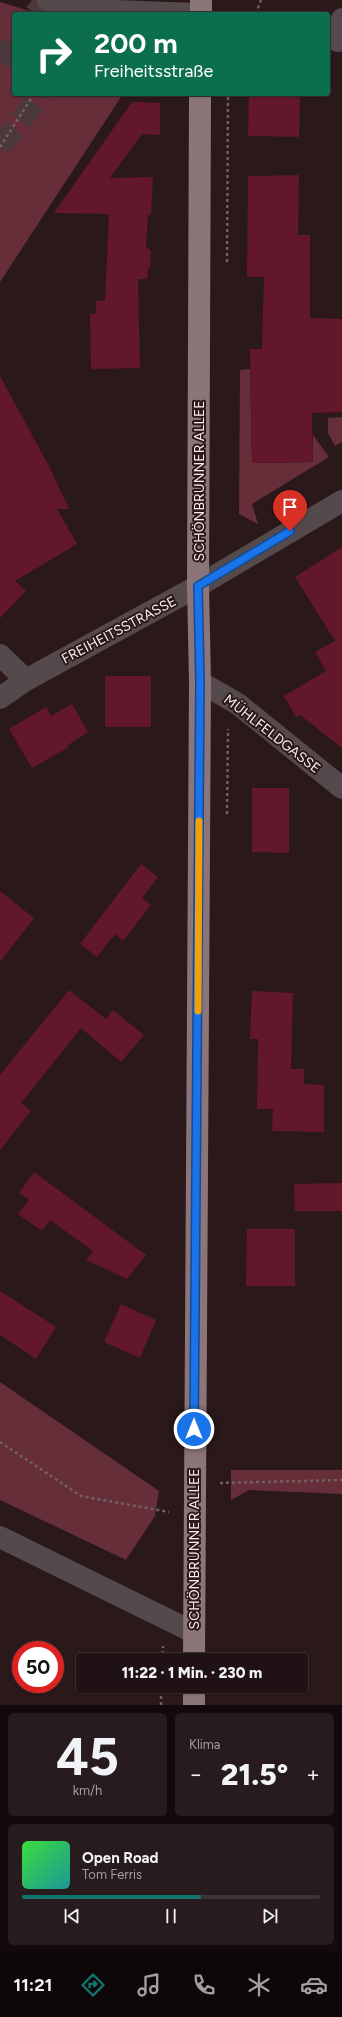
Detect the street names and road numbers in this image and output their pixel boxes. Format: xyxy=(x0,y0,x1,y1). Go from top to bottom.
street label: SCHÖNBRUNNER ALLEE xyxy=(191,401,208,561)
street label: FREIHEITSSTRASSE xyxy=(59,593,179,667)
street label: MÜHLFELDGASSE xyxy=(220,691,324,777)
street label: SCHÖNBRUNNER ALLEE xyxy=(186,1469,203,1629)

